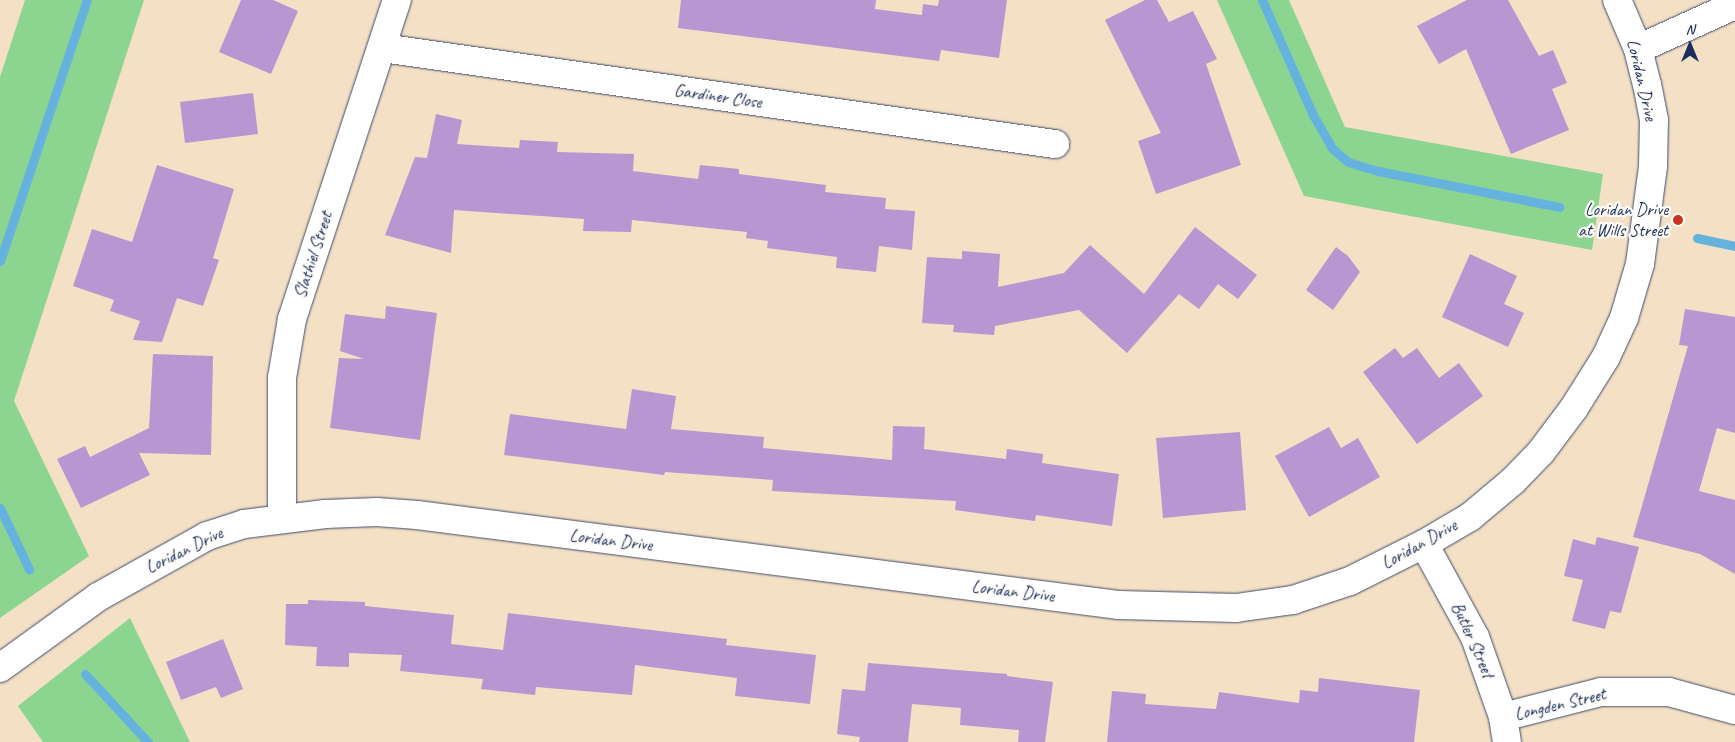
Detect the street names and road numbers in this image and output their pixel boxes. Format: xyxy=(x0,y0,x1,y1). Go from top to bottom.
street label: Loridan Drive xyxy=(1622,37,1662,123)
street label: Gardiner Close xyxy=(673,79,763,113)
street label: Slathiel Street xyxy=(289,209,337,301)
street label: Loridan Drive xyxy=(1377,514,1461,574)
street label: Loridan Drive xyxy=(142,522,226,578)
street label: Loridan Drive xyxy=(568,524,654,556)
street label: Loridan Drive xyxy=(970,575,1056,607)
street label: Butler Street xyxy=(1447,599,1499,681)
street label: Longden Street xyxy=(1512,683,1608,725)

